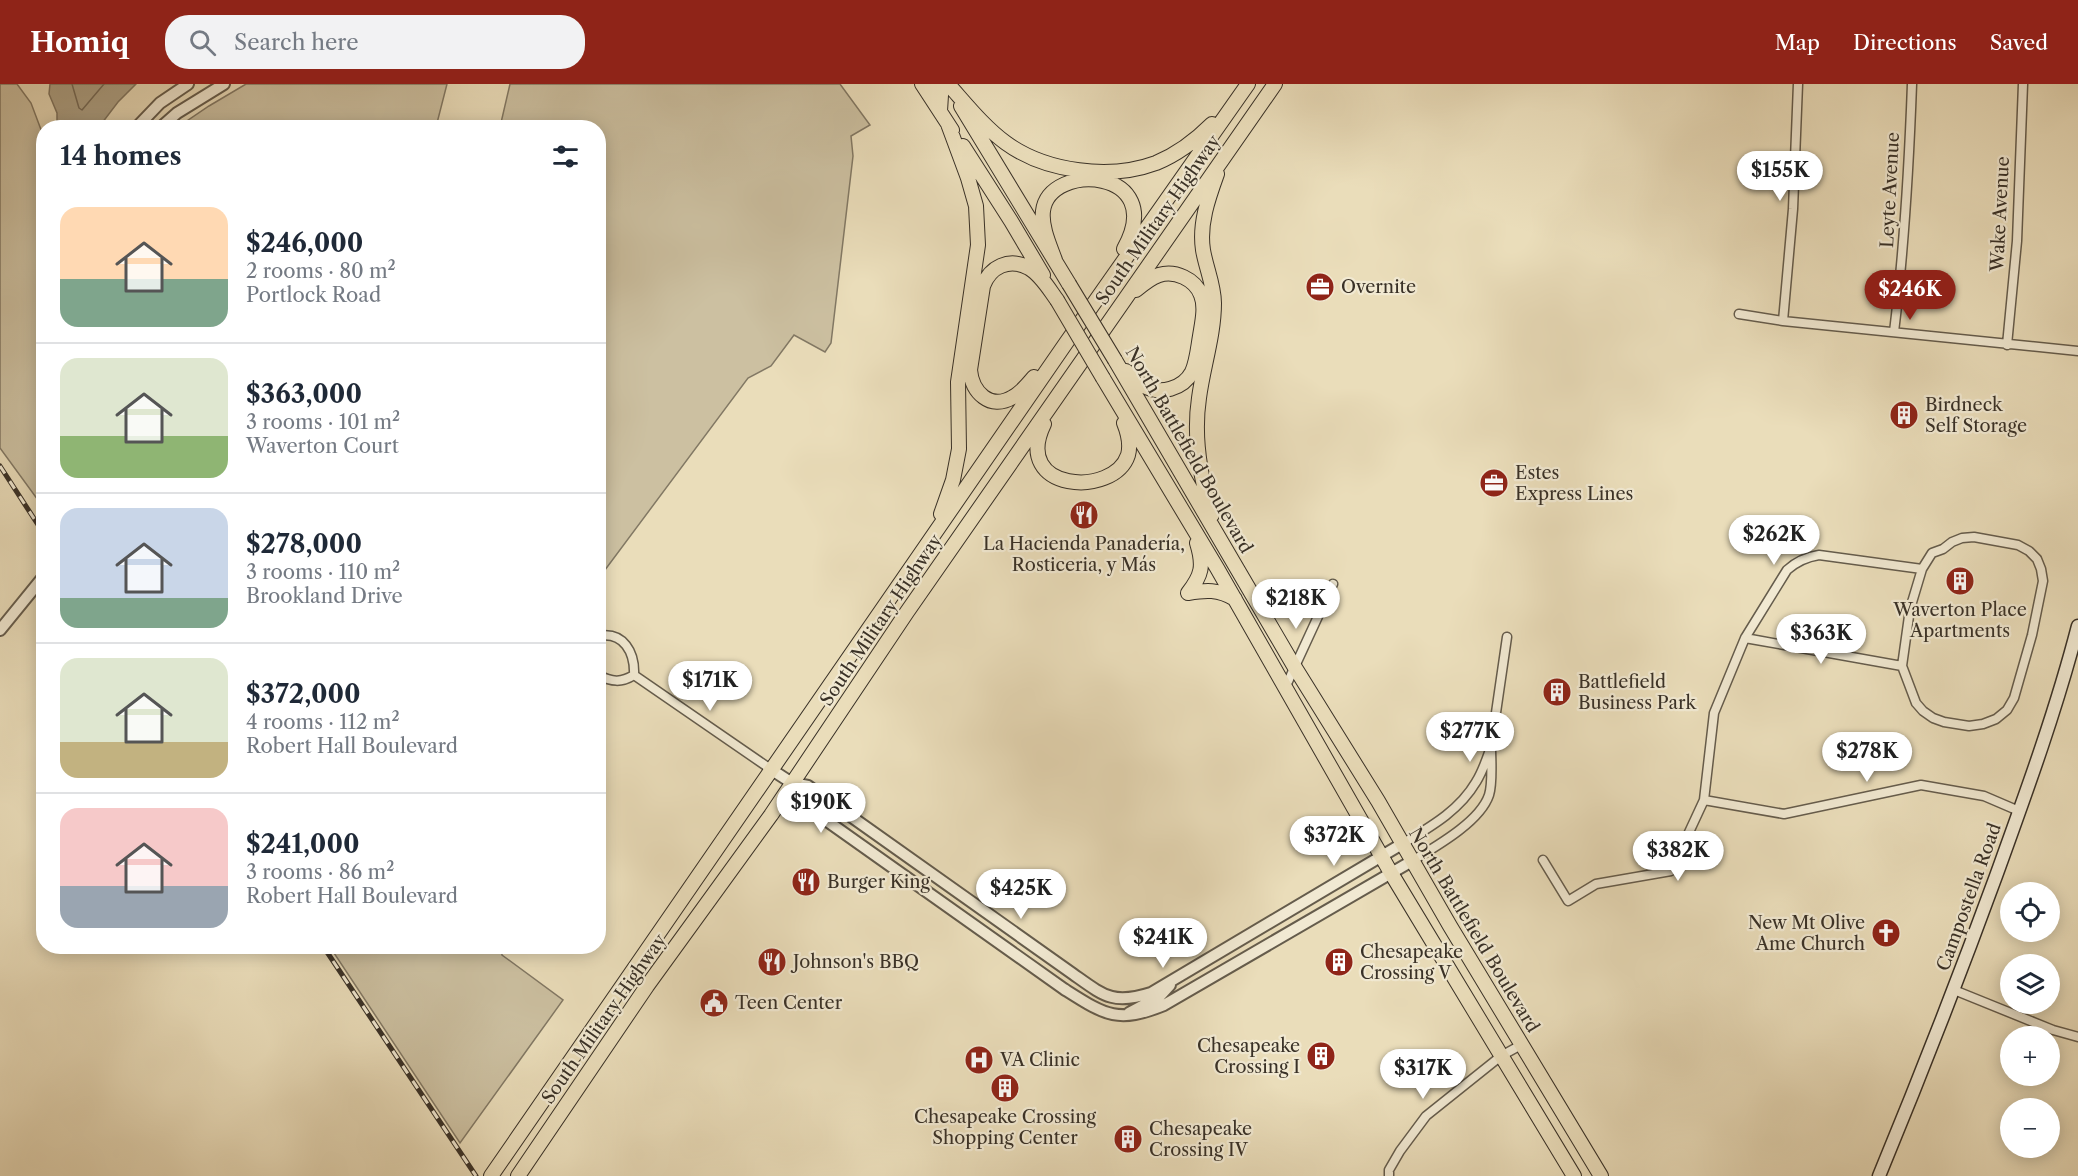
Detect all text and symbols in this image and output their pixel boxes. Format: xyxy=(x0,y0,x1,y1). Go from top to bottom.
search box xyxy=(165,15,585,69)
text: Homiq xyxy=(30,25,129,59)
icon: search xyxy=(186,26,219,59)
text: Search here xyxy=(234,29,359,56)
text: Map xyxy=(1775,30,1820,55)
text: Directions xyxy=(1853,30,1957,55)
text: Saved xyxy=(1990,30,2048,55)
street label: South Military Highway xyxy=(1091,130,1226,309)
street label: Leyte Avenue xyxy=(1876,131,1904,249)
text: 14 homes xyxy=(60,140,182,172)
icon: filters xyxy=(549,140,582,173)
pin: $155K xyxy=(1738,151,1822,202)
street label: Wake Avenue xyxy=(1986,156,2014,273)
text: $155K xyxy=(1751,158,1809,182)
text: $246,000 xyxy=(246,227,363,259)
icon: home xyxy=(108,231,180,303)
text: 2 rooms · 80 m² xyxy=(246,259,396,283)
pin: $246K xyxy=(1868,270,1952,321)
office icon: Overnite xyxy=(1304,271,1336,303)
place label: Overnite xyxy=(1341,276,1416,298)
text: $246K xyxy=(1879,277,1941,301)
text: Portlock Road xyxy=(246,283,381,307)
street label: North Battlefield Boulevard xyxy=(1121,343,1257,557)
text: $363,000 xyxy=(246,378,362,410)
icon: home xyxy=(108,382,180,454)
place label: Birdneck Self Storage xyxy=(1925,394,2027,437)
building icon: Birdneck Self Storage xyxy=(1888,399,1920,431)
text: 3 rooms · 101 m² xyxy=(246,410,400,434)
text: Waverton Court xyxy=(246,434,399,458)
place label: Estes Express Lines xyxy=(1515,462,1633,505)
office icon: Estes Express Lines xyxy=(1478,467,1510,499)
restaurant icon: La Hacienda Panadería, Rosticeria, y Más xyxy=(1068,499,1100,531)
pin: $262K xyxy=(1732,515,1816,566)
text: $262K xyxy=(1743,522,1805,546)
text: $278,000 xyxy=(246,528,362,560)
street label: South Military Highway xyxy=(815,529,947,710)
icon: home xyxy=(108,532,180,604)
place label: La Hacienda Panadería, Rosticeria, y Más xyxy=(983,533,1185,576)
text: 3 rooms · 110 m² xyxy=(246,560,400,584)
building icon: Waverton Place Apartments xyxy=(1944,565,1976,597)
pin: $218K xyxy=(1254,579,1338,630)
text: Brookland Drive xyxy=(246,584,403,608)
text: $218K xyxy=(1266,586,1326,610)
place label: Waverton Place Apartments xyxy=(1892,599,2027,642)
pin: $363K xyxy=(1779,614,1863,665)
text: $363K xyxy=(1790,621,1852,645)
pin: $171K xyxy=(668,661,752,712)
text: $171K xyxy=(682,668,738,692)
place label: Battlefield Business Park xyxy=(1578,671,1698,714)
building icon: Battlefield Business Park xyxy=(1541,676,1573,708)
text: $372,000 xyxy=(246,678,361,710)
icon: home xyxy=(108,682,180,754)
text: 4 rooms · 112 m² xyxy=(246,710,400,734)
pin: $277K xyxy=(1428,712,1512,763)
text: $277K xyxy=(1440,719,1500,743)
pin: $278K xyxy=(1825,732,1909,783)
text: Robert Hall Boulevard xyxy=(246,734,458,758)
text: $278K xyxy=(1836,739,1898,763)
pin: $190K xyxy=(779,783,863,834)
text: $190K xyxy=(791,790,851,814)
pin: $372K xyxy=(1292,816,1376,867)
street label: Campostella Road xyxy=(1932,820,2006,974)
text: $372K xyxy=(1304,823,1364,847)
street label: North Battlefield Boulevard xyxy=(1404,824,1544,1036)
text: $241,000 xyxy=(246,828,360,860)
pin: $382K xyxy=(1636,831,1720,882)
icon: home xyxy=(108,832,180,904)
text: $382K xyxy=(1647,838,1709,862)
text: 3 rooms · 86 m² xyxy=(246,860,394,884)
restaurant icon: Burger King xyxy=(790,866,822,898)
pin: $425K xyxy=(979,869,1063,920)
place label: Burger King xyxy=(827,871,930,893)
text: $425K xyxy=(990,876,1052,900)
map controls xyxy=(2000,882,2060,1158)
button: locate xyxy=(2000,882,2060,942)
text: Robert Hall Boulevard xyxy=(246,884,458,908)
place label: New Mt Olive Ame Church xyxy=(1748,912,1865,955)
church icon: New Mt Olive Ame Church xyxy=(1870,917,1902,949)
pin: $241K xyxy=(1121,918,1205,969)
text: $241K xyxy=(1133,925,1193,949)
street label: South Military Highway xyxy=(537,929,672,1108)
place label: Chesapeake Crossing V xyxy=(1360,941,1463,984)
restaurant icon: Johnson's BBQ xyxy=(756,946,788,978)
building icon: Chesapeake Crossing V xyxy=(1323,946,1355,978)
place label: Johnson's BBQ xyxy=(790,951,919,973)
button: layers xyxy=(2000,954,2060,1014)
public building icon: Teen Center xyxy=(698,987,730,1019)
place label: Teen Center xyxy=(735,992,843,1014)
button: + xyxy=(2000,1026,2060,1086)
place label: Chesapeake Crossing I xyxy=(1197,1035,1300,1078)
building icon: Chesapeake Crossing I xyxy=(1305,1040,1337,1072)
hospital icon: VA Clinic xyxy=(963,1044,995,1076)
place label: VA Clinic xyxy=(999,1049,1080,1071)
pin: $317K xyxy=(1381,1049,1465,1100)
text: $317K xyxy=(1394,1056,1452,1080)
building icon: Chesapeake Crossing Shopping Center xyxy=(989,1072,1021,1104)
button: − xyxy=(2000,1098,2060,1158)
place label: Chesapeake Crossing Shopping Center xyxy=(914,1106,1097,1149)
place label: Chesapeake Crossing IV xyxy=(1149,1118,1252,1161)
building icon: Chesapeake Crossing IV xyxy=(1112,1123,1144,1155)

